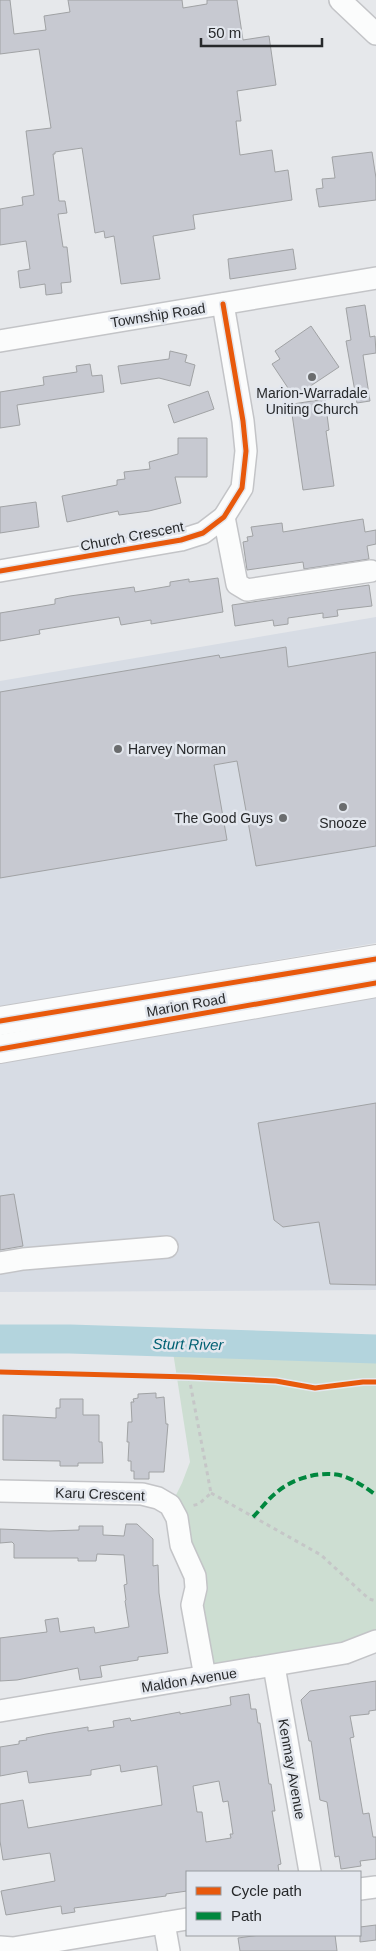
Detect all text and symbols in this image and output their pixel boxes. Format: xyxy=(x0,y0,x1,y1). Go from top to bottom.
scale bar xyxy=(201,15,322,47)
text: 50 m xyxy=(208,24,241,41)
street label: Township Road xyxy=(109,300,207,330)
marker: Marion-Warradale Uniting Church xyxy=(306,371,318,383)
place label: Marion-Warradale Uniting Church xyxy=(256,385,368,417)
street label: Church Crescent xyxy=(79,518,185,554)
place label: Harvey Norman xyxy=(128,741,226,757)
marker: Harvey Norman xyxy=(112,743,124,755)
marker: Snooze xyxy=(337,801,349,813)
place label: The Good Guys xyxy=(174,810,273,826)
marker: The Good Guys xyxy=(277,812,289,824)
place label: Snooze xyxy=(319,815,367,831)
street label: Marion Road xyxy=(145,990,227,1020)
water label: Sturt River xyxy=(152,1335,225,1353)
street label: Karu Crescent xyxy=(55,1484,145,1504)
street label: Maldon Avenue xyxy=(140,1665,238,1695)
street label: Kenmay Avenue xyxy=(275,1718,309,1821)
legend xyxy=(186,1871,361,1936)
text: Cycle path xyxy=(231,1882,302,1899)
text: Path xyxy=(231,1907,262,1924)

